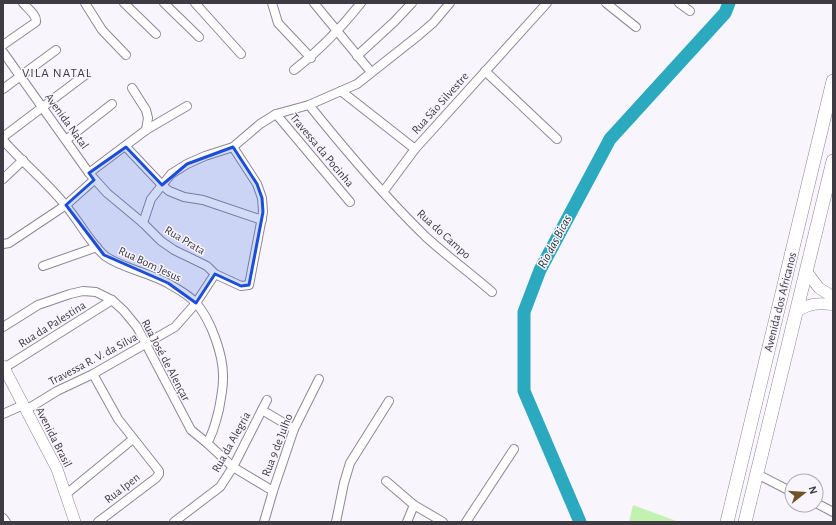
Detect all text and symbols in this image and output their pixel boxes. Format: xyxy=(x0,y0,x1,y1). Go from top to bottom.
district label: VILA NATAL xyxy=(22,67,92,80)
street label: Rua São Silvestre xyxy=(409,70,471,136)
street label: Avenida Natal xyxy=(43,91,91,151)
street label: Travessa da Pocinha xyxy=(288,111,356,189)
street label: Rua do Campo xyxy=(415,207,473,261)
water label: Rio das Bicas xyxy=(536,213,574,271)
street label: Rua Prata xyxy=(163,223,208,257)
street label: Rua Bom Jesus xyxy=(117,244,183,284)
street label: Avenida dos Africanos xyxy=(762,251,798,353)
street label: Rua da Palestina xyxy=(16,298,88,349)
street label: Rua José de Alençar xyxy=(139,317,193,403)
street label: Travessa R. V. da Silva xyxy=(47,330,140,387)
street label: Avenida Brasil xyxy=(34,405,74,469)
street label: Rua da Alegria xyxy=(209,409,253,474)
street label: Rua 9 de Julho xyxy=(260,412,295,478)
street label: Rua Ipen xyxy=(102,471,142,505)
north arrow xyxy=(784,473,824,513)
text: N xyxy=(807,485,819,495)

